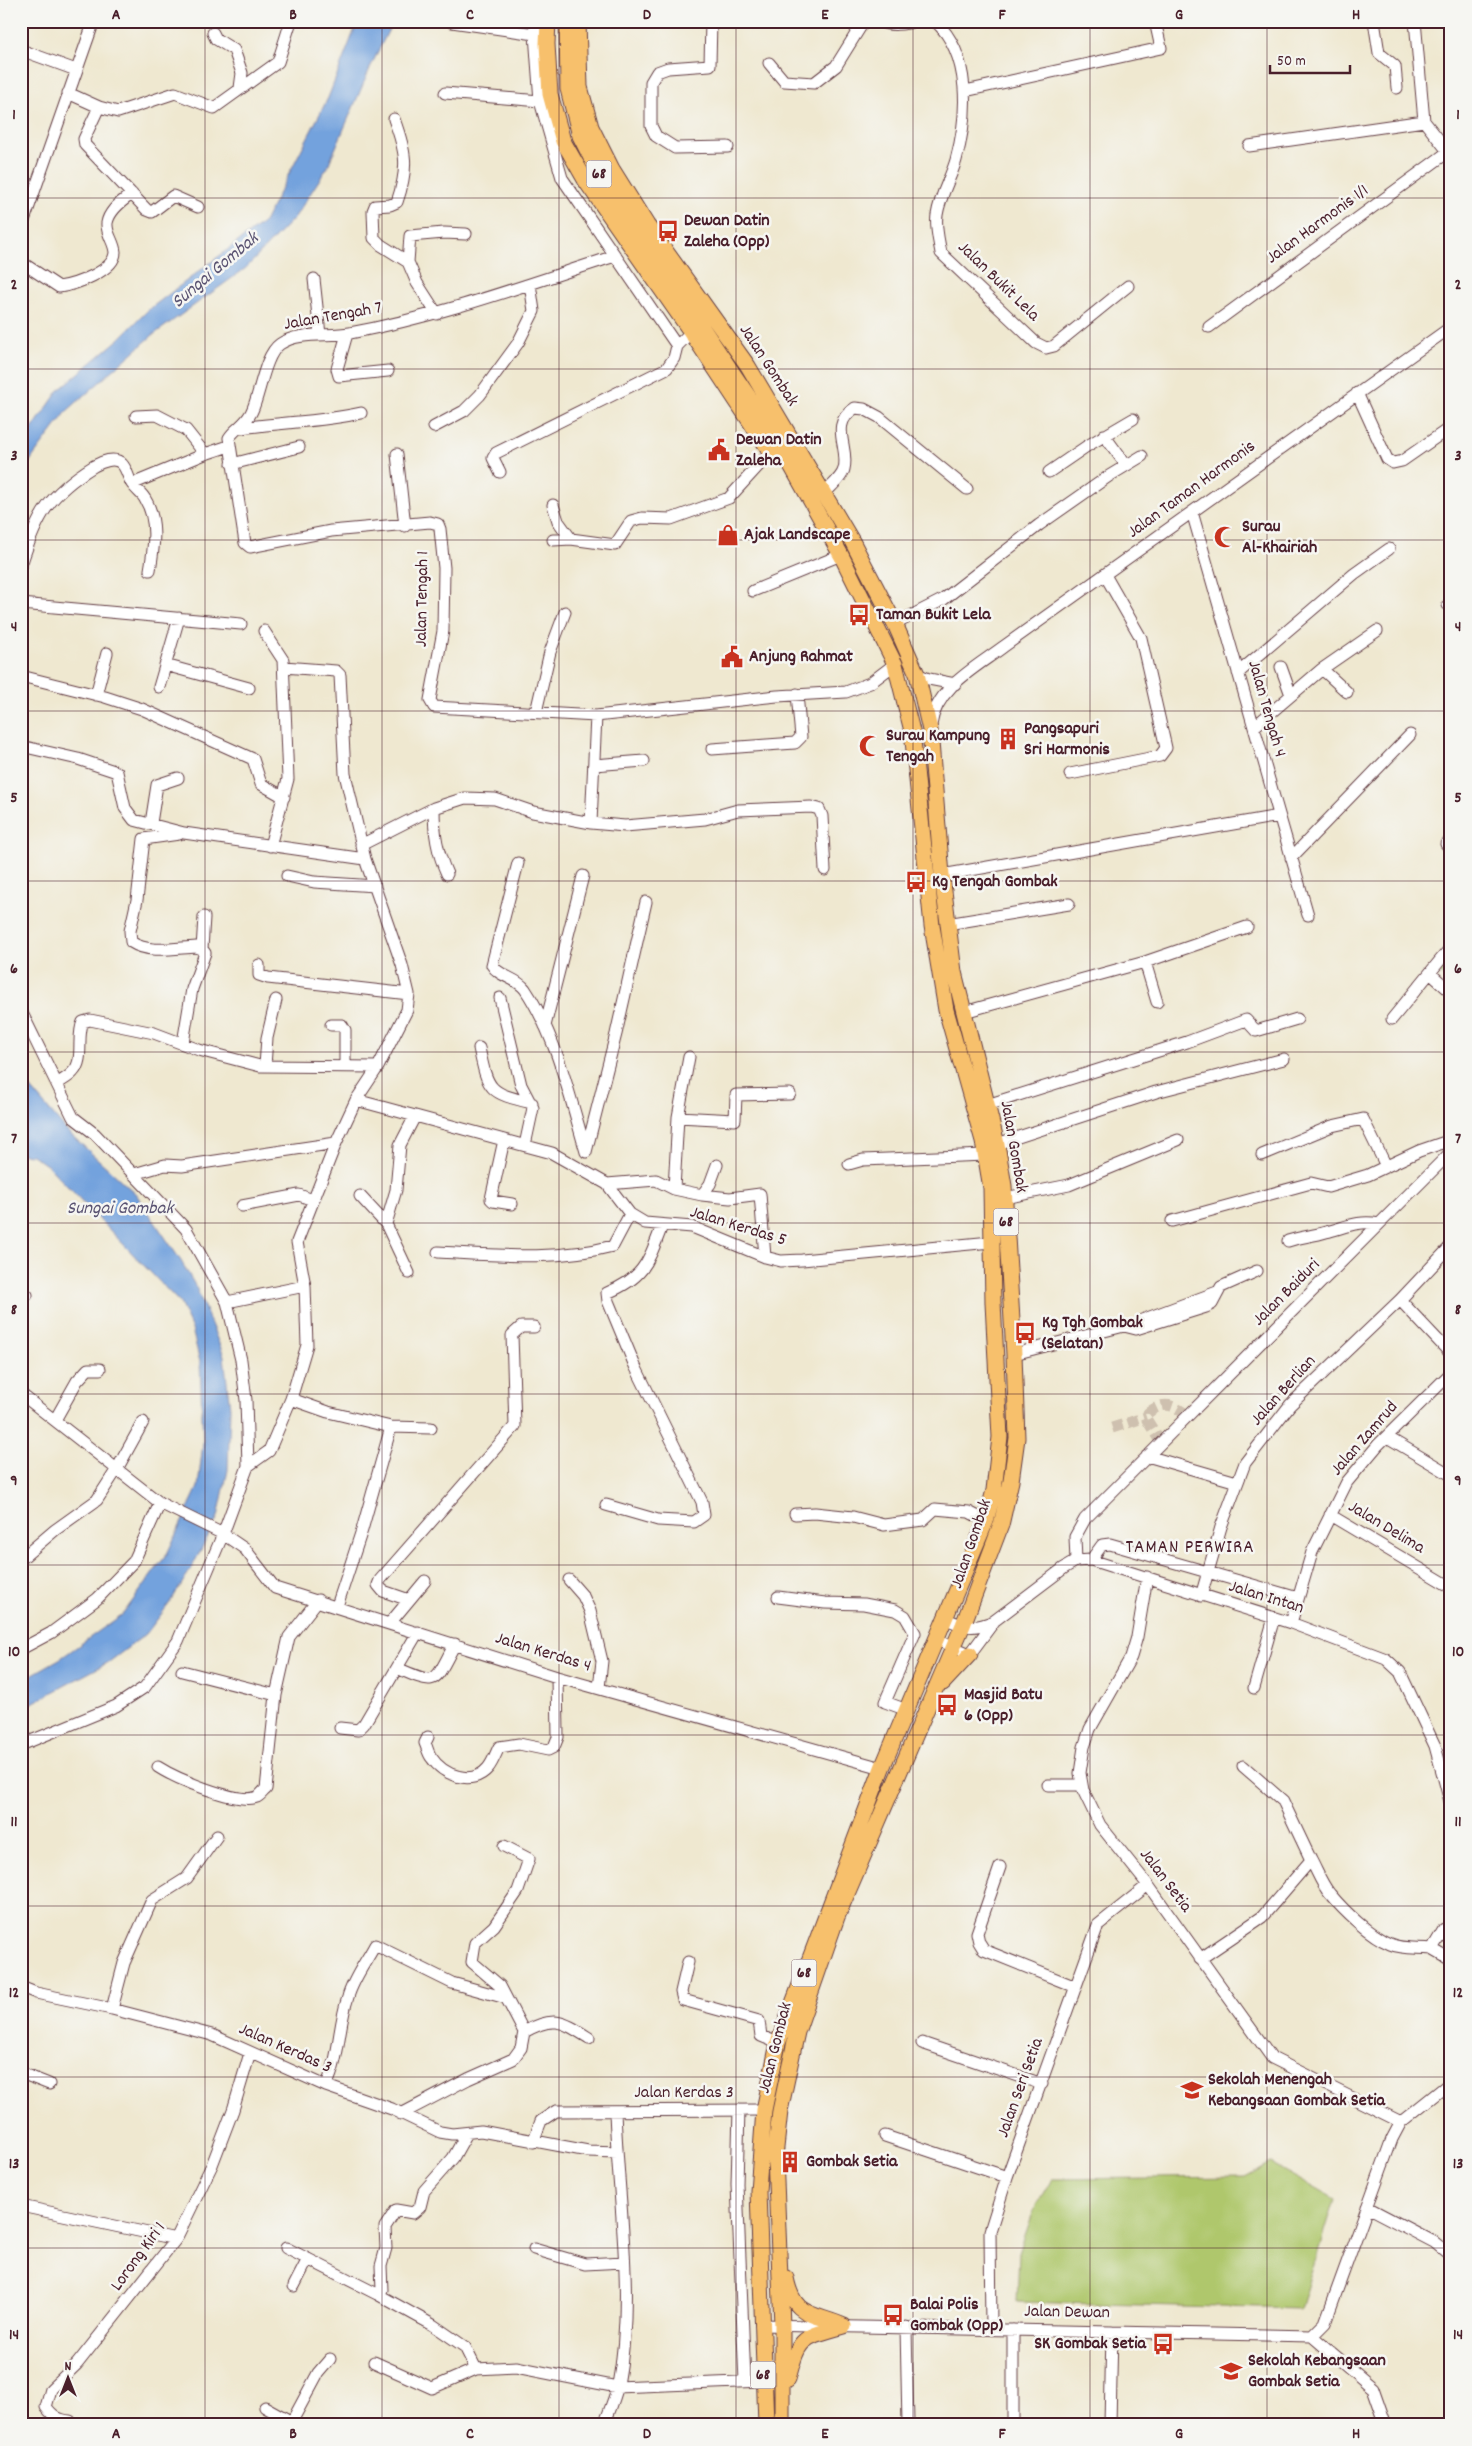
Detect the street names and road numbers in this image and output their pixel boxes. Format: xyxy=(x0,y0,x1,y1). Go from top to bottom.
road number: 68 xyxy=(586,160,612,188)
street label: Jalan Harmonis 1/1 xyxy=(1262,179,1374,271)
street label: Jalan Bukit Lela xyxy=(951,236,1045,328)
street label: Jalan Tengah 7 xyxy=(282,296,384,338)
street label: Jalan Gombak xyxy=(732,320,804,412)
street label: Jalan Taman Harmonis xyxy=(1123,435,1261,545)
street label: Jalan Tengah 1 xyxy=(410,551,436,647)
street label: Jalan Tengah 4 xyxy=(1240,658,1292,760)
street label: Jalan Gombak xyxy=(993,1099,1033,1195)
street label: Jalan Kerdas 5 xyxy=(687,1200,789,1254)
road number: 68 xyxy=(994,1208,1018,1236)
street label: Jalan Baiduri xyxy=(1248,1254,1326,1332)
street label: Jalan Berlian xyxy=(1245,1350,1323,1432)
street label: Jalan Zamrud xyxy=(1325,1396,1405,1482)
street label: Jalan Delima xyxy=(1343,1495,1430,1561)
street label: Jalan Gombak xyxy=(945,1496,999,1592)
street label: Jalan Intan xyxy=(1225,1575,1307,1621)
street label: Jalan Kerdas 4 xyxy=(492,1627,594,1679)
street label: Jalan Setia xyxy=(1133,1844,1198,1919)
road number: 68 xyxy=(792,1960,816,1986)
street label: Jalan Gombak xyxy=(753,2000,799,2096)
street label: Jalan Kerdas 3 xyxy=(234,2017,336,2081)
street label: Jalan Seri Setia xyxy=(991,2034,1051,2141)
street label: Jalan Kerdas 3 xyxy=(634,2081,734,2106)
street label: Lorong Kiri 1 xyxy=(105,2217,173,2297)
street label: Jalan Dewan xyxy=(1024,2300,1110,2326)
road number: 68 xyxy=(750,2362,776,2388)

